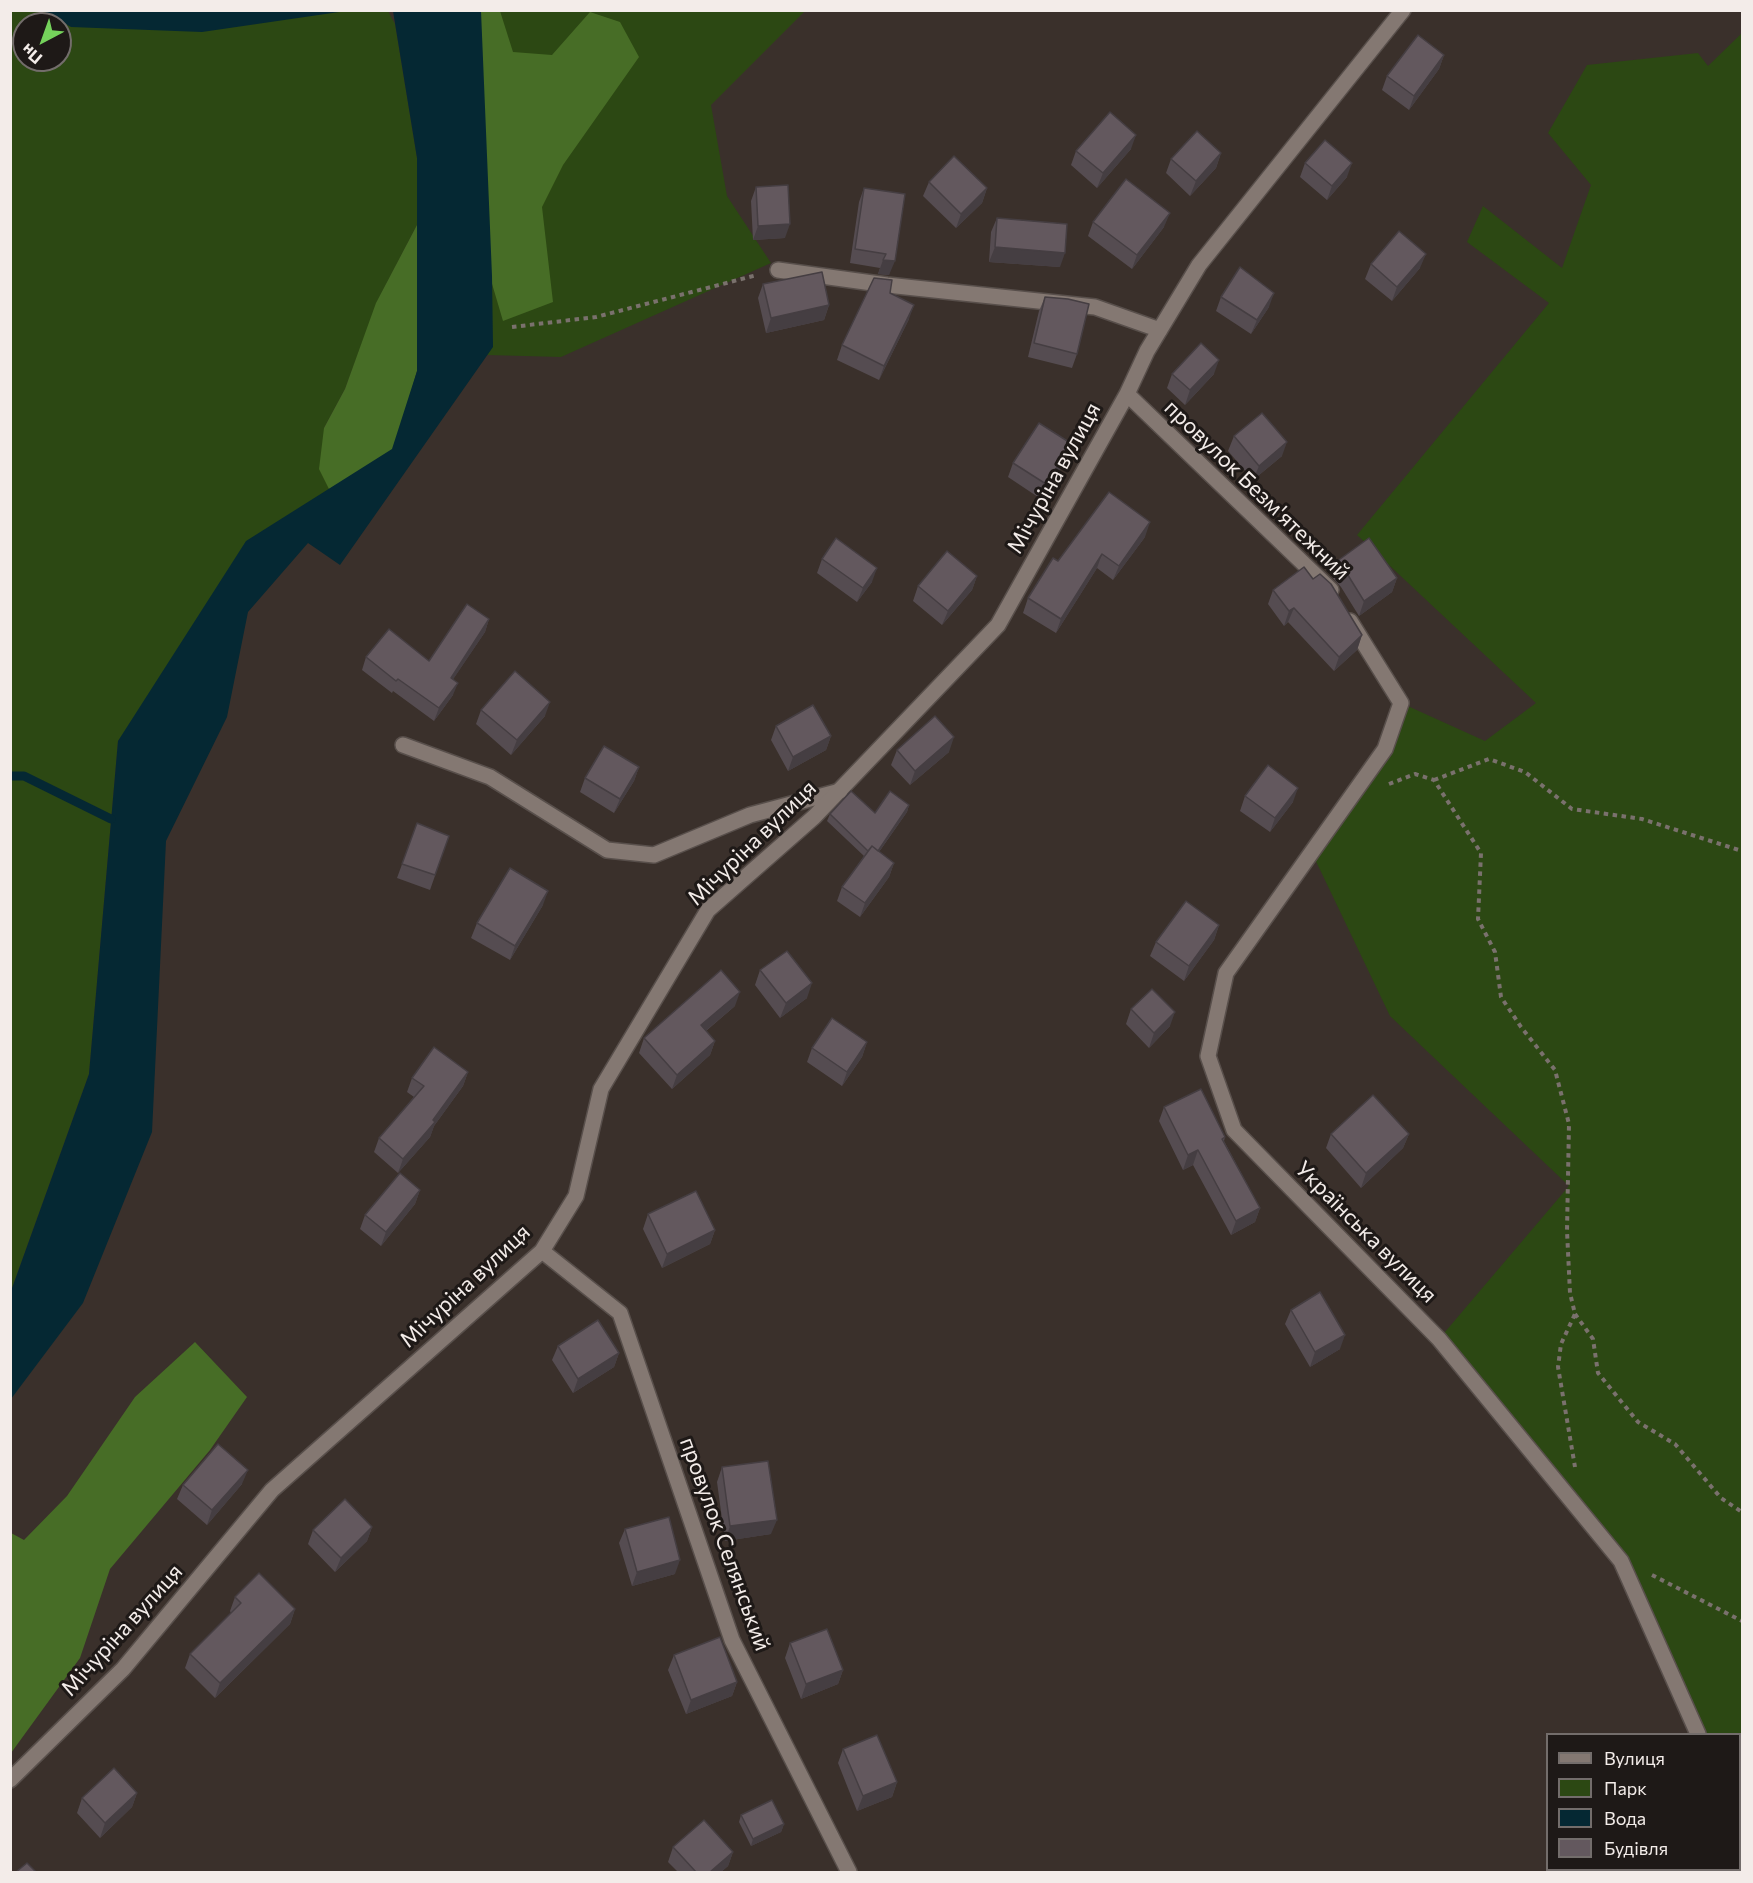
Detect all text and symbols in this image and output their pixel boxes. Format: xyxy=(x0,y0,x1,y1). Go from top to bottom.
north arrow xyxy=(12,12,72,72)
text: Пн xyxy=(17,40,45,69)
street label: провулок Безм'ятежний xyxy=(1159,395,1355,585)
street label: Мічуріна вулиця xyxy=(1002,398,1106,558)
street label: Мічуріна вулиця xyxy=(682,775,822,911)
street label: Українська вулиця xyxy=(1290,1156,1442,1308)
street label: Мічуріна вулиця xyxy=(394,1219,536,1353)
street label: провулок Селянський xyxy=(674,1434,776,1654)
street label: Мічуріна вулиця xyxy=(56,1559,188,1701)
legend xyxy=(1546,1733,1741,1871)
text: Вулиця xyxy=(1604,1747,1665,1769)
text: Парк xyxy=(1604,1777,1647,1799)
text: Вода xyxy=(1604,1807,1646,1829)
text: Будівля xyxy=(1604,1837,1668,1859)

